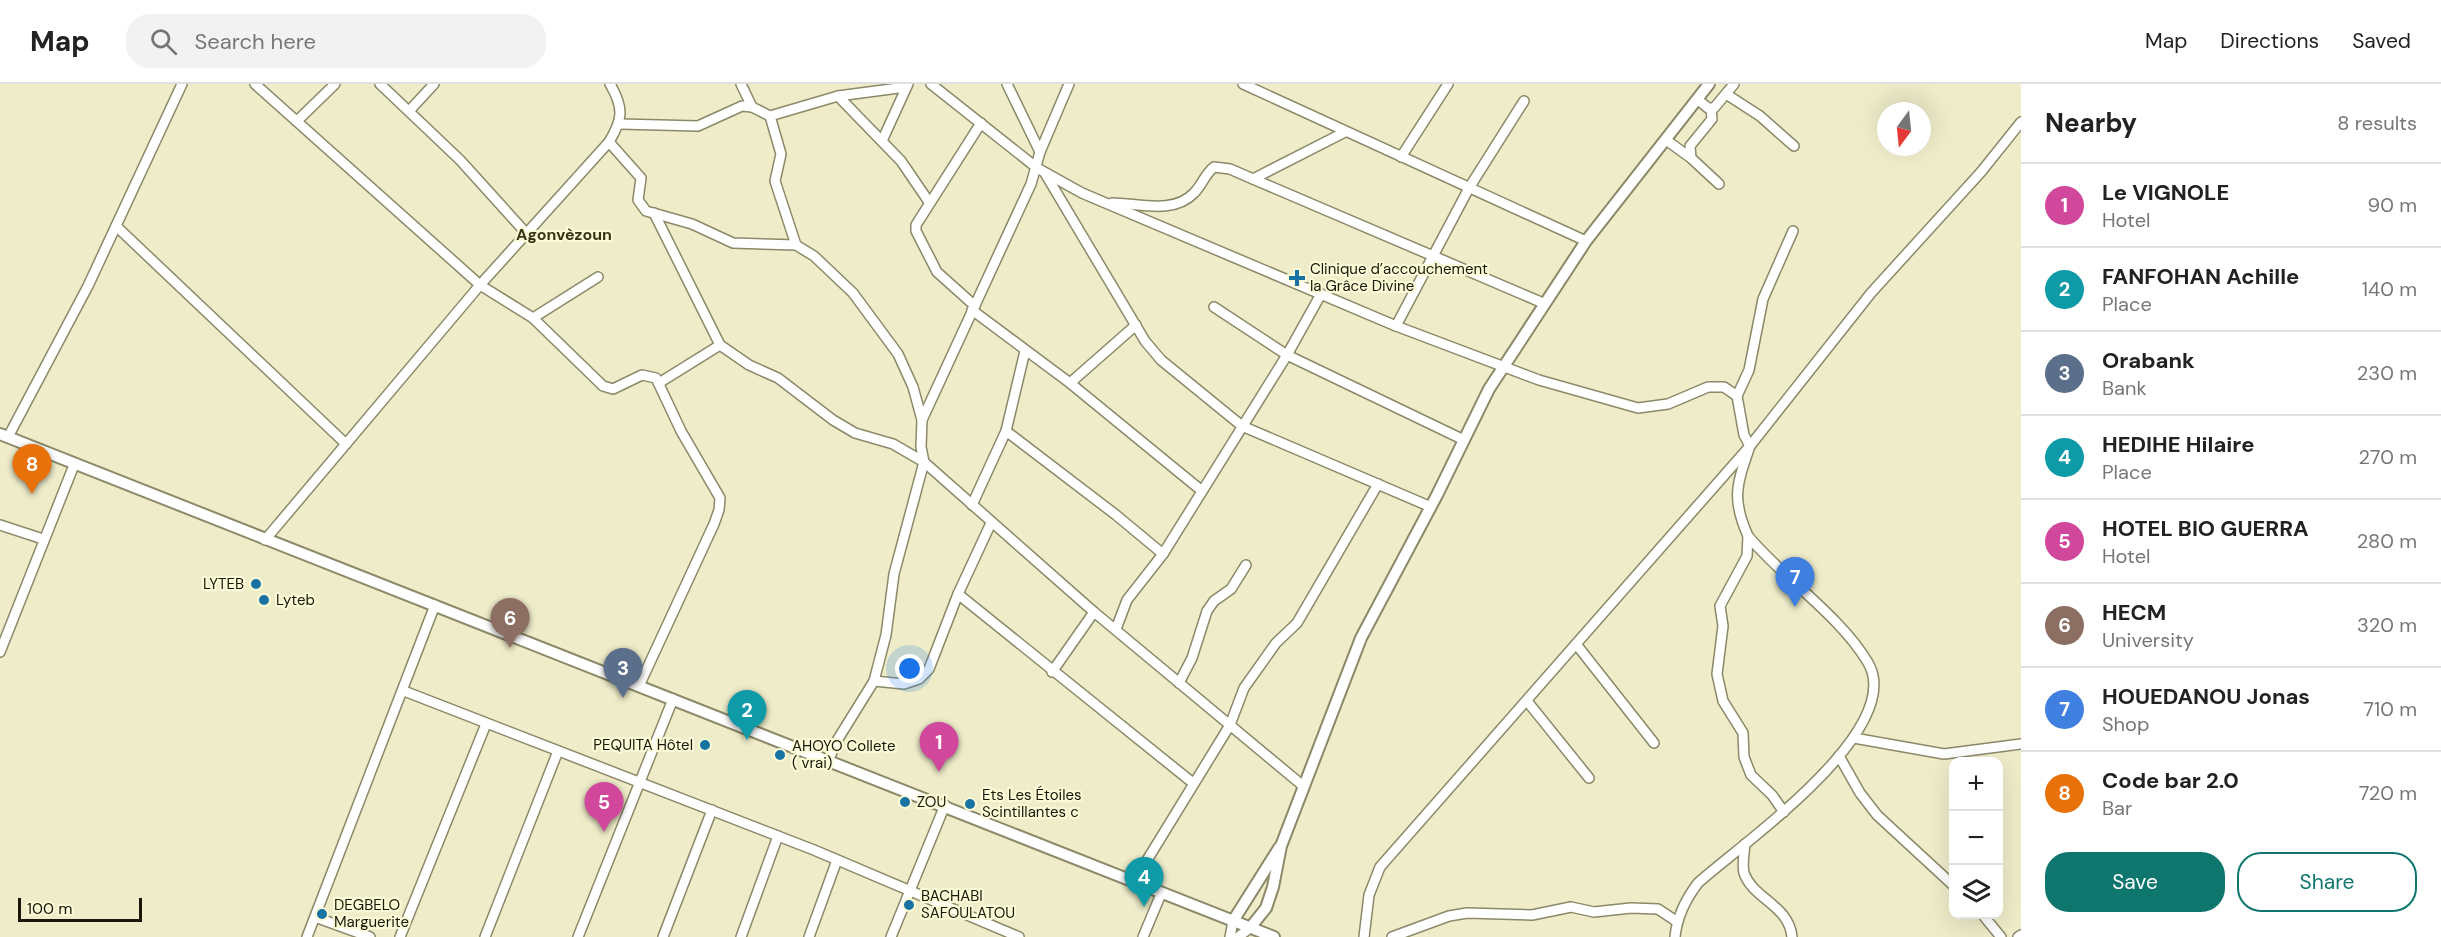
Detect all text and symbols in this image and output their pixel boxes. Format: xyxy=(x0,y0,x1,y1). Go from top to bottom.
search box xyxy=(126,14,546,68)
text: Map xyxy=(30,23,90,60)
icon: search xyxy=(147,25,180,58)
text: Search here xyxy=(195,27,316,56)
text: Map xyxy=(2145,27,2187,55)
text: Directions xyxy=(2220,27,2319,55)
text: Saved xyxy=(2352,27,2411,55)
north arrow xyxy=(1877,102,1931,156)
text: Nearby xyxy=(2045,106,2137,140)
text: 8 results xyxy=(2337,110,2417,136)
text: Le VIGNOLE xyxy=(2102,178,2229,207)
text: 1 xyxy=(2061,192,2068,218)
text: 90 m xyxy=(2368,192,2417,218)
text: Hotel xyxy=(2102,207,2150,233)
district label: Agonvèzoun xyxy=(516,224,612,245)
place label: Clinique d’accouchement la Grâce Divine xyxy=(1310,259,1488,296)
text: FANFOHAN Achille xyxy=(2102,262,2299,291)
marker: Clinique d’accouchement la Grâce Divine xyxy=(1288,269,1306,287)
text: 2 xyxy=(2059,276,2070,302)
text: 140 m xyxy=(2362,276,2417,302)
text: Place xyxy=(2102,291,2152,317)
text: Orabank xyxy=(2102,346,2195,375)
text: 3 xyxy=(2058,360,2071,386)
text: 230 m xyxy=(2357,360,2417,386)
text: Bank xyxy=(2102,375,2147,401)
text: HEDIHE Hilaire xyxy=(2102,430,2254,459)
pin: 8 xyxy=(12,444,51,494)
text: 4 xyxy=(2058,444,2071,470)
text: 270 m xyxy=(2359,444,2417,470)
text: Place xyxy=(2102,459,2152,485)
text: HOTEL BIO GUERRA xyxy=(2102,514,2309,543)
text: 5 xyxy=(2058,528,2071,554)
text: 280 m xyxy=(2357,528,2417,554)
text: Hotel xyxy=(2102,543,2150,569)
pin: 7 xyxy=(1776,558,1814,607)
place label: LYTEB xyxy=(203,574,244,594)
marker: LYTEB xyxy=(249,577,263,591)
place label: Lyteb xyxy=(276,590,315,610)
marker: Lyteb xyxy=(257,593,271,607)
pin: 6 xyxy=(490,598,530,648)
text: HECM xyxy=(2102,598,2166,627)
text: 6 xyxy=(2058,612,2071,638)
text: 320 m xyxy=(2357,612,2417,638)
text: University xyxy=(2102,627,2194,653)
pin: 3 xyxy=(604,648,642,698)
your location xyxy=(895,654,924,683)
text: HOUEDANOU Jonas xyxy=(2102,682,2310,711)
pin: 2 xyxy=(728,690,766,740)
text: 7 xyxy=(2059,696,2070,722)
text: 710 m xyxy=(2363,696,2417,722)
text: Shop xyxy=(2102,711,2149,737)
pin: 1 xyxy=(920,722,958,772)
place label: PEQUITA Hôtel xyxy=(593,735,693,755)
place label: AHOYO Collete ( vrai) xyxy=(792,736,895,773)
marker: PEQUITA Hôtel xyxy=(698,738,712,752)
marker: AHOYO Collete ( vrai) xyxy=(773,748,787,762)
map controls xyxy=(1949,757,2003,919)
button: + xyxy=(1949,757,2003,811)
text: Code bar 2.0 xyxy=(2102,766,2239,795)
text: 8 xyxy=(2058,780,2071,806)
text: 720 m xyxy=(2359,780,2417,806)
pin: 5 xyxy=(584,782,624,832)
place label: Ets Les Étoiles Scintillantes c xyxy=(982,785,1082,822)
place label: ZOU xyxy=(917,792,946,812)
marker: ZOU xyxy=(898,795,912,809)
text: Bar xyxy=(2102,795,2132,821)
marker: Ets Les Étoiles Scintillantes c xyxy=(963,797,977,811)
button: − xyxy=(1949,811,2003,865)
button: Save xyxy=(2045,852,2225,912)
button: Share xyxy=(2237,852,2417,912)
pin: 4 xyxy=(1124,858,1164,907)
button: layers xyxy=(1949,865,2003,919)
place label: BACHABI SAFOULATOU xyxy=(921,886,1015,923)
scale bar xyxy=(18,895,142,922)
place label: DEGBELO Marguerite xyxy=(334,895,409,932)
text: 100 m xyxy=(27,898,72,919)
marker: BACHABI SAFOULATOU xyxy=(902,898,916,912)
marker: DEGBELO Marguerite xyxy=(315,907,329,921)

